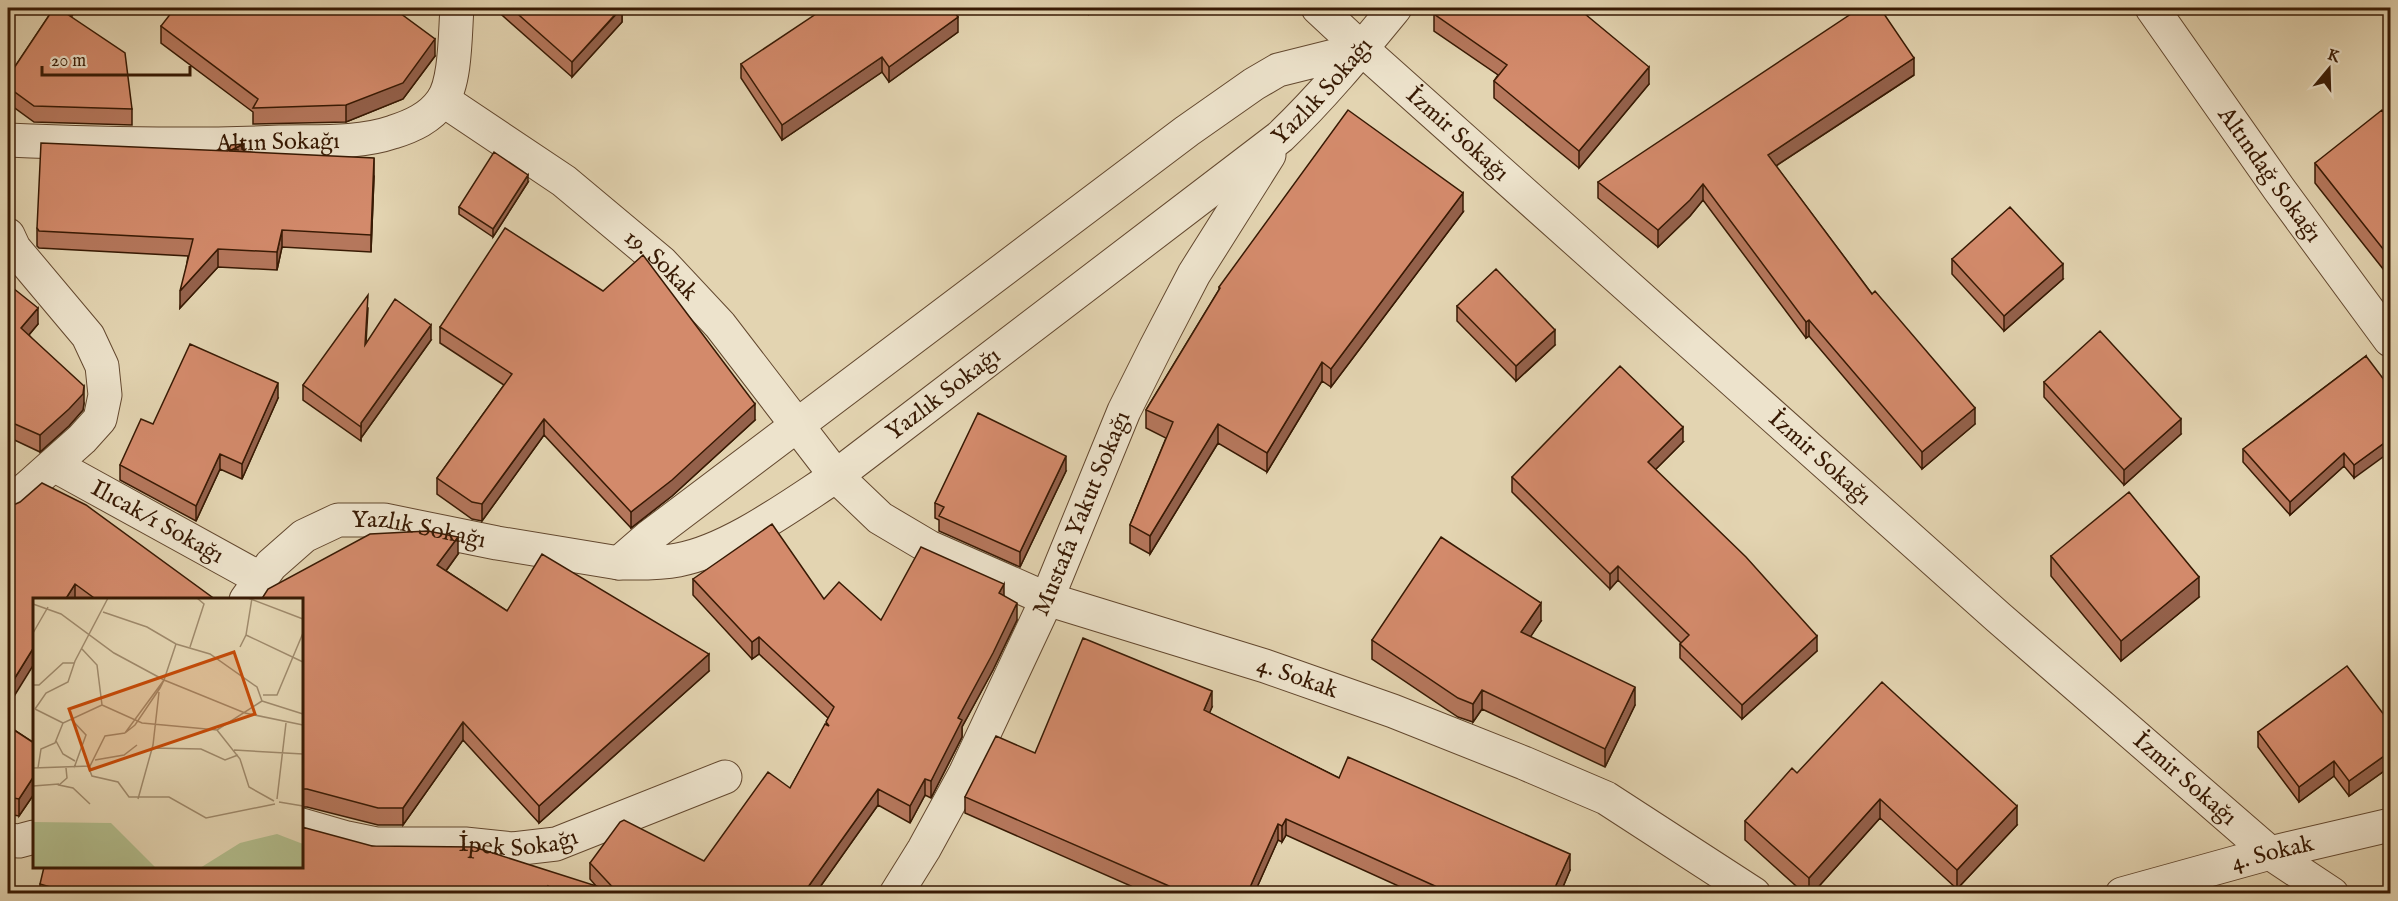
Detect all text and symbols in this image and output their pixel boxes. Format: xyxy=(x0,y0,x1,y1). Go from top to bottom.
street label: Yazlık Sokağı xyxy=(1265,31,1380,152)
scale bar xyxy=(42,39,190,77)
north arrow xyxy=(2299,39,2359,99)
text: K xyxy=(2325,45,2343,69)
text: 20 m xyxy=(51,50,86,73)
street label: İzmir Sokağı xyxy=(1399,80,1516,188)
street label: Altındağ Sokağı xyxy=(2210,100,2329,249)
street label: Altın Sokağı xyxy=(215,126,340,159)
street label: 19. Sokak xyxy=(618,222,705,307)
street label: Yazlık Sokağı xyxy=(880,341,1007,448)
street label: İzmir Sokağı xyxy=(1762,404,1878,512)
street label: Mustafa Yakut Sokağı xyxy=(1026,406,1138,621)
street label: Ilıcak/1 Sokağı xyxy=(85,473,229,571)
street label: Yazlık Sokağı xyxy=(351,505,489,556)
inset map xyxy=(33,598,303,868)
street label: 4. Sokak xyxy=(1253,649,1342,706)
street label: İzmir Sokağı xyxy=(2126,725,2243,833)
street label: İpek Sokağı xyxy=(458,821,582,865)
street label: 4. Sokak xyxy=(2228,828,2317,878)

